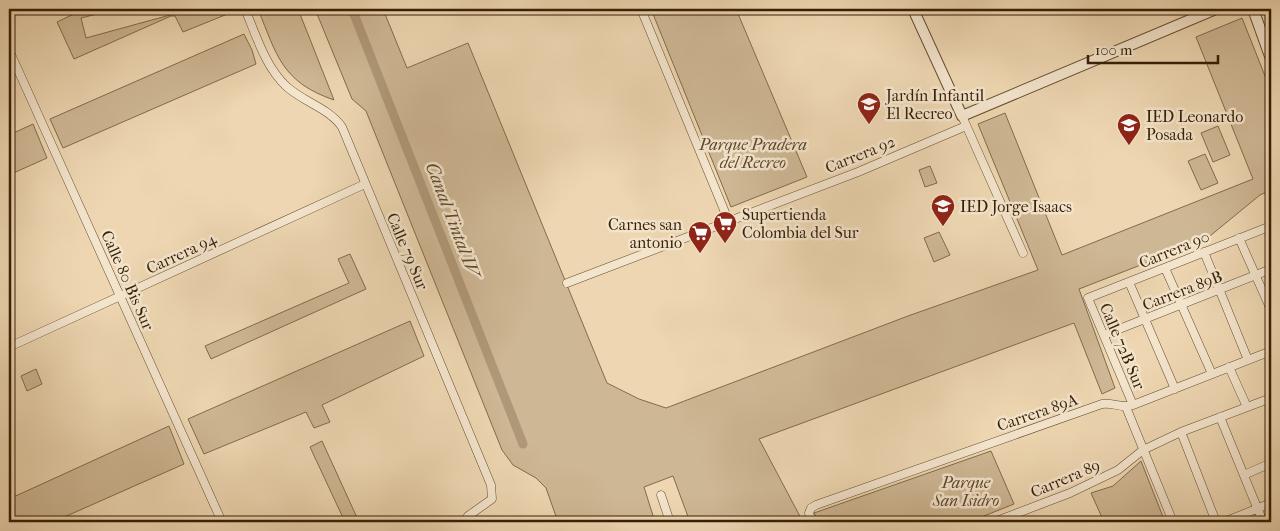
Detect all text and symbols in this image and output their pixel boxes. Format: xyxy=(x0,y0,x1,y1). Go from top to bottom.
scale bar xyxy=(1088,32,1218,64)
text: 100 m xyxy=(1095,41,1133,59)
place label: Jardín Infantil El Recreo xyxy=(884,86,985,123)
school or university icon: Jardín Infantil El Recreo xyxy=(856,91,882,125)
place label: IED Leonardo Posada xyxy=(1146,107,1243,144)
school or university icon: IED Leonardo Posada xyxy=(1116,112,1142,146)
street label: Carrera 92 xyxy=(822,132,898,177)
park label: Parque Pradera del Recreo xyxy=(698,135,807,172)
water label: Canal Tintal IV xyxy=(421,160,485,284)
school or university icon: IED Jorge Isaacs xyxy=(930,193,956,227)
place label: IED Jorge Isaacs xyxy=(960,197,1072,216)
place label: Supertienda Colombia del Sur xyxy=(742,205,859,242)
street label: Calle 79 Sur xyxy=(383,210,432,293)
supermarket icon: Supertienda Colombia del Sur xyxy=(712,210,738,244)
place label: Carnes san antonio xyxy=(608,215,683,252)
supermarket icon: Carnes san antonio xyxy=(687,220,713,254)
street label: Calle 80 Bis Sur xyxy=(97,227,158,333)
street label: Carrera 90 xyxy=(1136,227,1212,272)
street label: Carrera 94 xyxy=(143,229,220,278)
street label: Carrera 89B xyxy=(1140,267,1225,314)
street label: Calle 72B Sur xyxy=(1096,300,1149,392)
street label: Carrera 89A xyxy=(994,390,1081,435)
street label: Carrera 89 xyxy=(1028,455,1103,502)
park label: Parque San Isidro xyxy=(932,473,1000,510)

